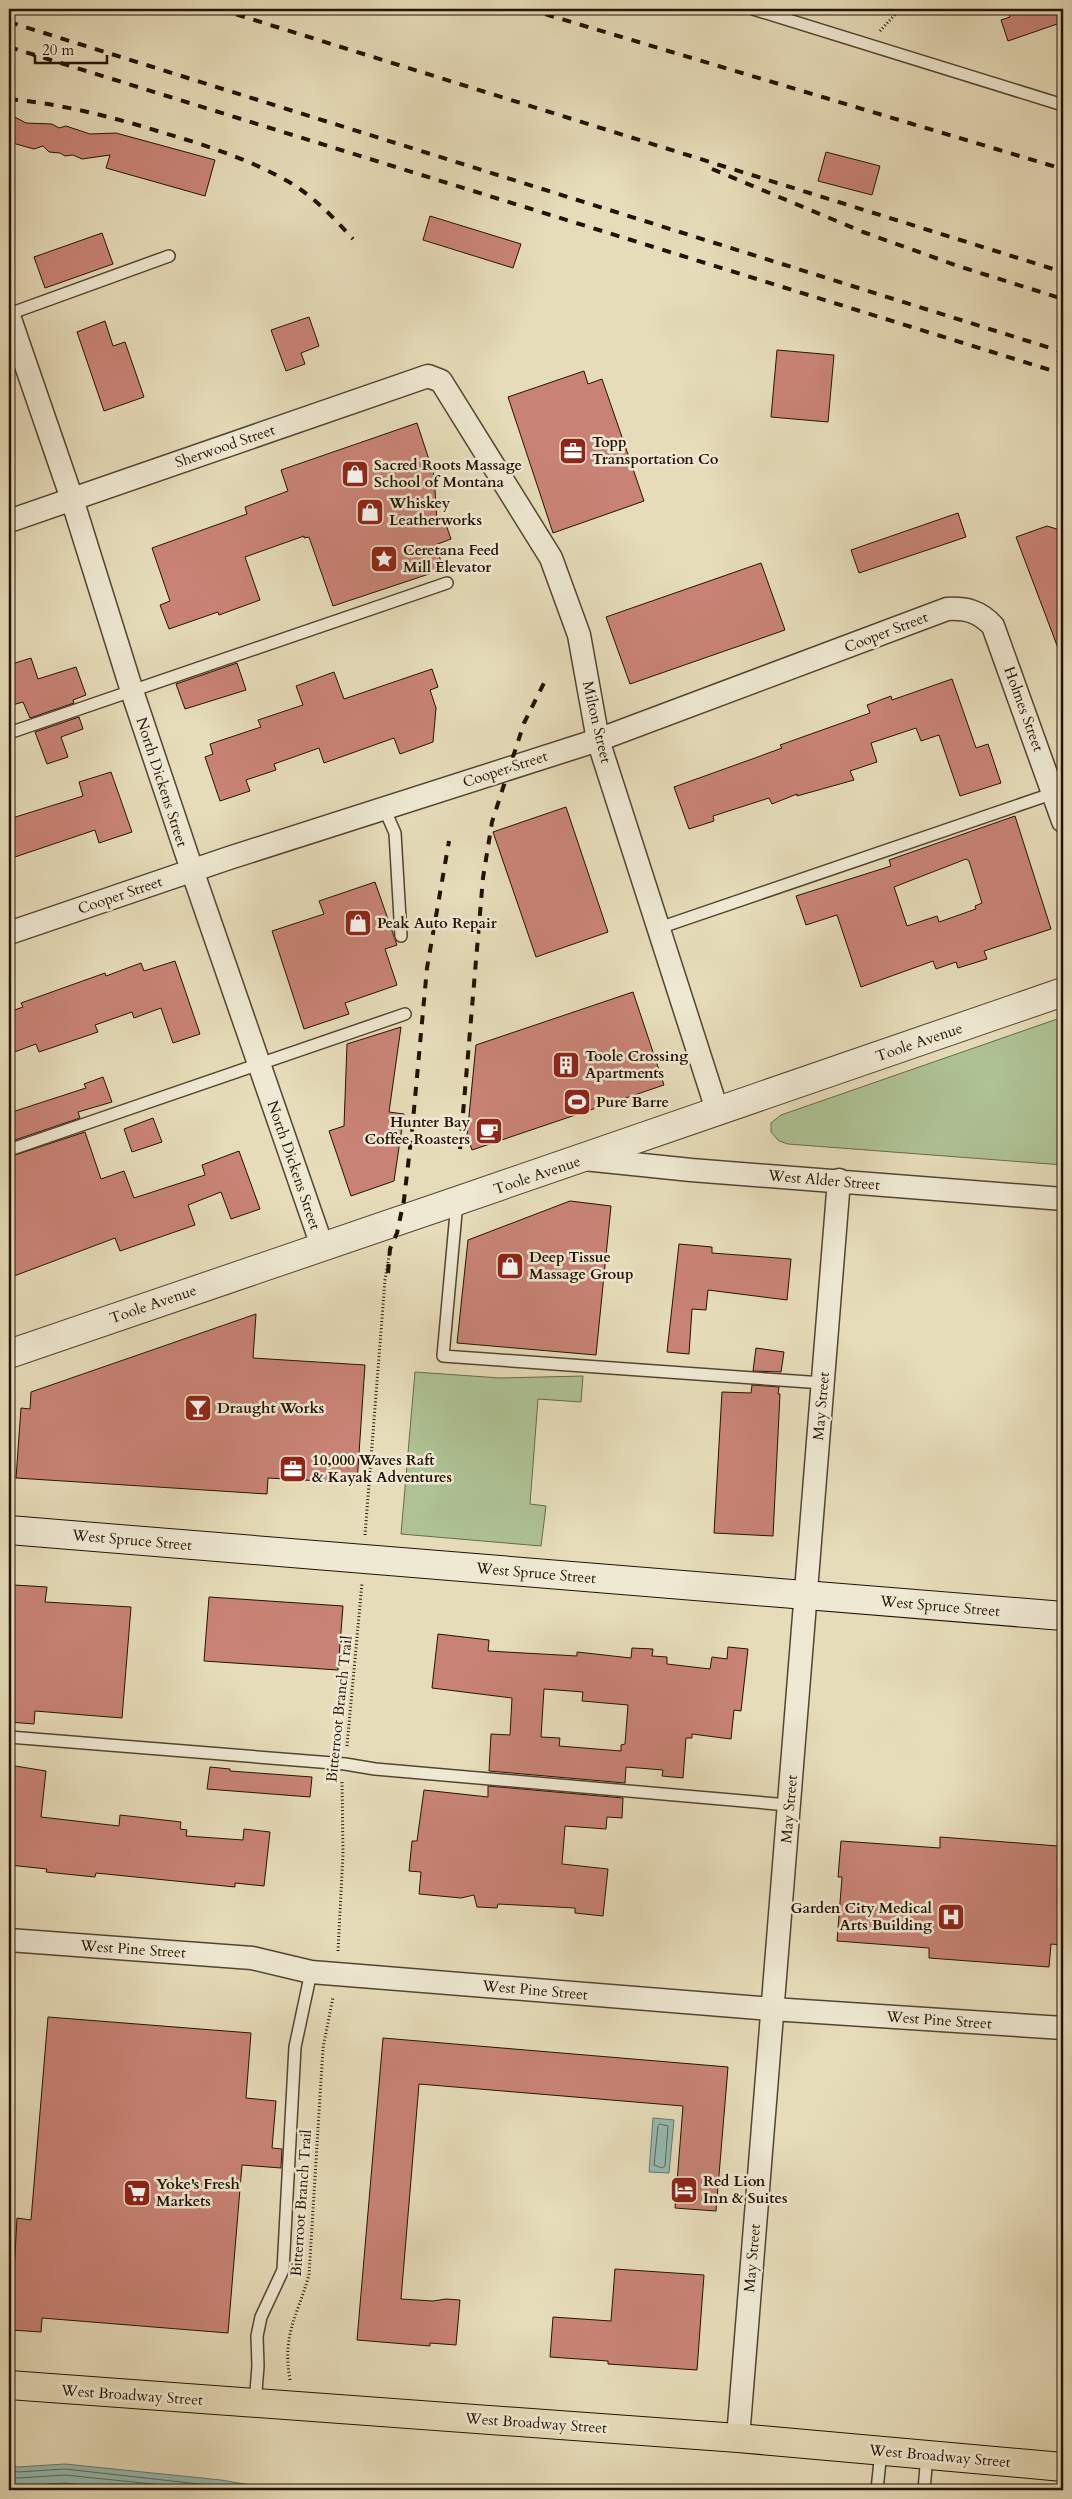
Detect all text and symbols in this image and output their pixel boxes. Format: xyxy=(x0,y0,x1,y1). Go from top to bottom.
scale bar xyxy=(35,32,108,64)
text: 20 m xyxy=(42,40,74,60)
street label: Sherwood Street xyxy=(172,419,278,472)
place label: Topp Transportation Co xyxy=(592,432,719,469)
office icon: Topp Transportation Co xyxy=(558,436,588,466)
place label: Sacred Roots Massage School of Montana xyxy=(374,455,522,492)
shop icon: Sacred Roots Massage School of Montana xyxy=(340,459,370,489)
place label: Whiskey Leatherworks xyxy=(388,493,482,530)
shop icon: Whiskey Leatherworks xyxy=(355,497,385,527)
place label: Ceretana Feed Mill Elevator xyxy=(403,540,499,577)
place icon: Ceretana Feed Mill Elevator xyxy=(369,544,399,574)
street label: Cooper Street xyxy=(841,607,931,657)
street label: Holmes Street xyxy=(999,664,1049,755)
street label: Milton Street xyxy=(578,679,616,765)
street label: North Dickens Street xyxy=(132,715,192,850)
street label: Cooper Street xyxy=(460,746,550,792)
street label: Cooper Street xyxy=(75,871,165,919)
shop icon: Peak Auto Repair xyxy=(343,908,373,938)
place label: Peak Auto Repair xyxy=(377,913,498,933)
street label: Toole Avenue xyxy=(873,1018,965,1066)
place label: Toole Crossing Apartments xyxy=(585,1046,688,1083)
building icon: Toole Crossing Apartments xyxy=(551,1050,581,1080)
sports icon: Pure Barre xyxy=(562,1087,592,1117)
place label: Pure Barre xyxy=(596,1092,669,1112)
street label: North Dickens Street xyxy=(263,1098,326,1232)
place label: Hunter Bay Coffee Roasters xyxy=(364,1112,470,1149)
cafe icon: Hunter Bay Coffee Roasters xyxy=(474,1116,504,1146)
street label: Toole Avenue xyxy=(491,1151,583,1199)
street label: West Alder Street xyxy=(766,1165,881,1195)
place label: Deep Tissue Massage Group xyxy=(529,1247,634,1284)
shop icon: Deep Tissue Massage Group xyxy=(495,1251,525,1281)
street label: Toole Avenue xyxy=(107,1280,199,1328)
street label: May Street xyxy=(808,1371,834,1441)
bar icon: Draught Works xyxy=(183,1393,213,1423)
place label: Draught Works xyxy=(217,1398,324,1418)
place label: 10,000 Waves Raft & Kayak Adventures xyxy=(312,1450,452,1487)
office icon: 10,000 Waves Raft & Kayak Adventures xyxy=(278,1454,308,1484)
street label: West Spruce Street xyxy=(70,1525,193,1555)
street label: West Spruce Street xyxy=(474,1558,597,1588)
street label: West Spruce Street xyxy=(878,1591,1001,1621)
street label: Bitterroot Branch Trail xyxy=(321,1634,357,1783)
street label: May Street xyxy=(776,1774,802,1844)
place label: Garden City Medical Arts Building xyxy=(790,1898,933,1935)
hospital icon: Garden City Medical Arts Building xyxy=(936,1902,966,1932)
street label: West Pine Street xyxy=(79,1935,187,1963)
street label: West Pine Street xyxy=(480,1975,589,2005)
street label: West Pine Street xyxy=(885,2006,993,2034)
street label: Bitterroot Branch Trail xyxy=(286,2129,316,2277)
place label: Red Lion Inn & Suites xyxy=(703,2171,788,2208)
place label: Yoke's Fresh Markets xyxy=(156,2174,241,2211)
hotel icon: Red Lion Inn & Suites xyxy=(669,2175,699,2205)
supermarket icon: Yoke's Fresh Markets xyxy=(122,2178,152,2208)
street label: May Street xyxy=(739,2223,765,2293)
street label: West Broadway Street xyxy=(60,2380,204,2410)
street label: West Broadway Street xyxy=(464,2408,608,2438)
street label: West Broadway Street xyxy=(867,2440,1012,2472)

